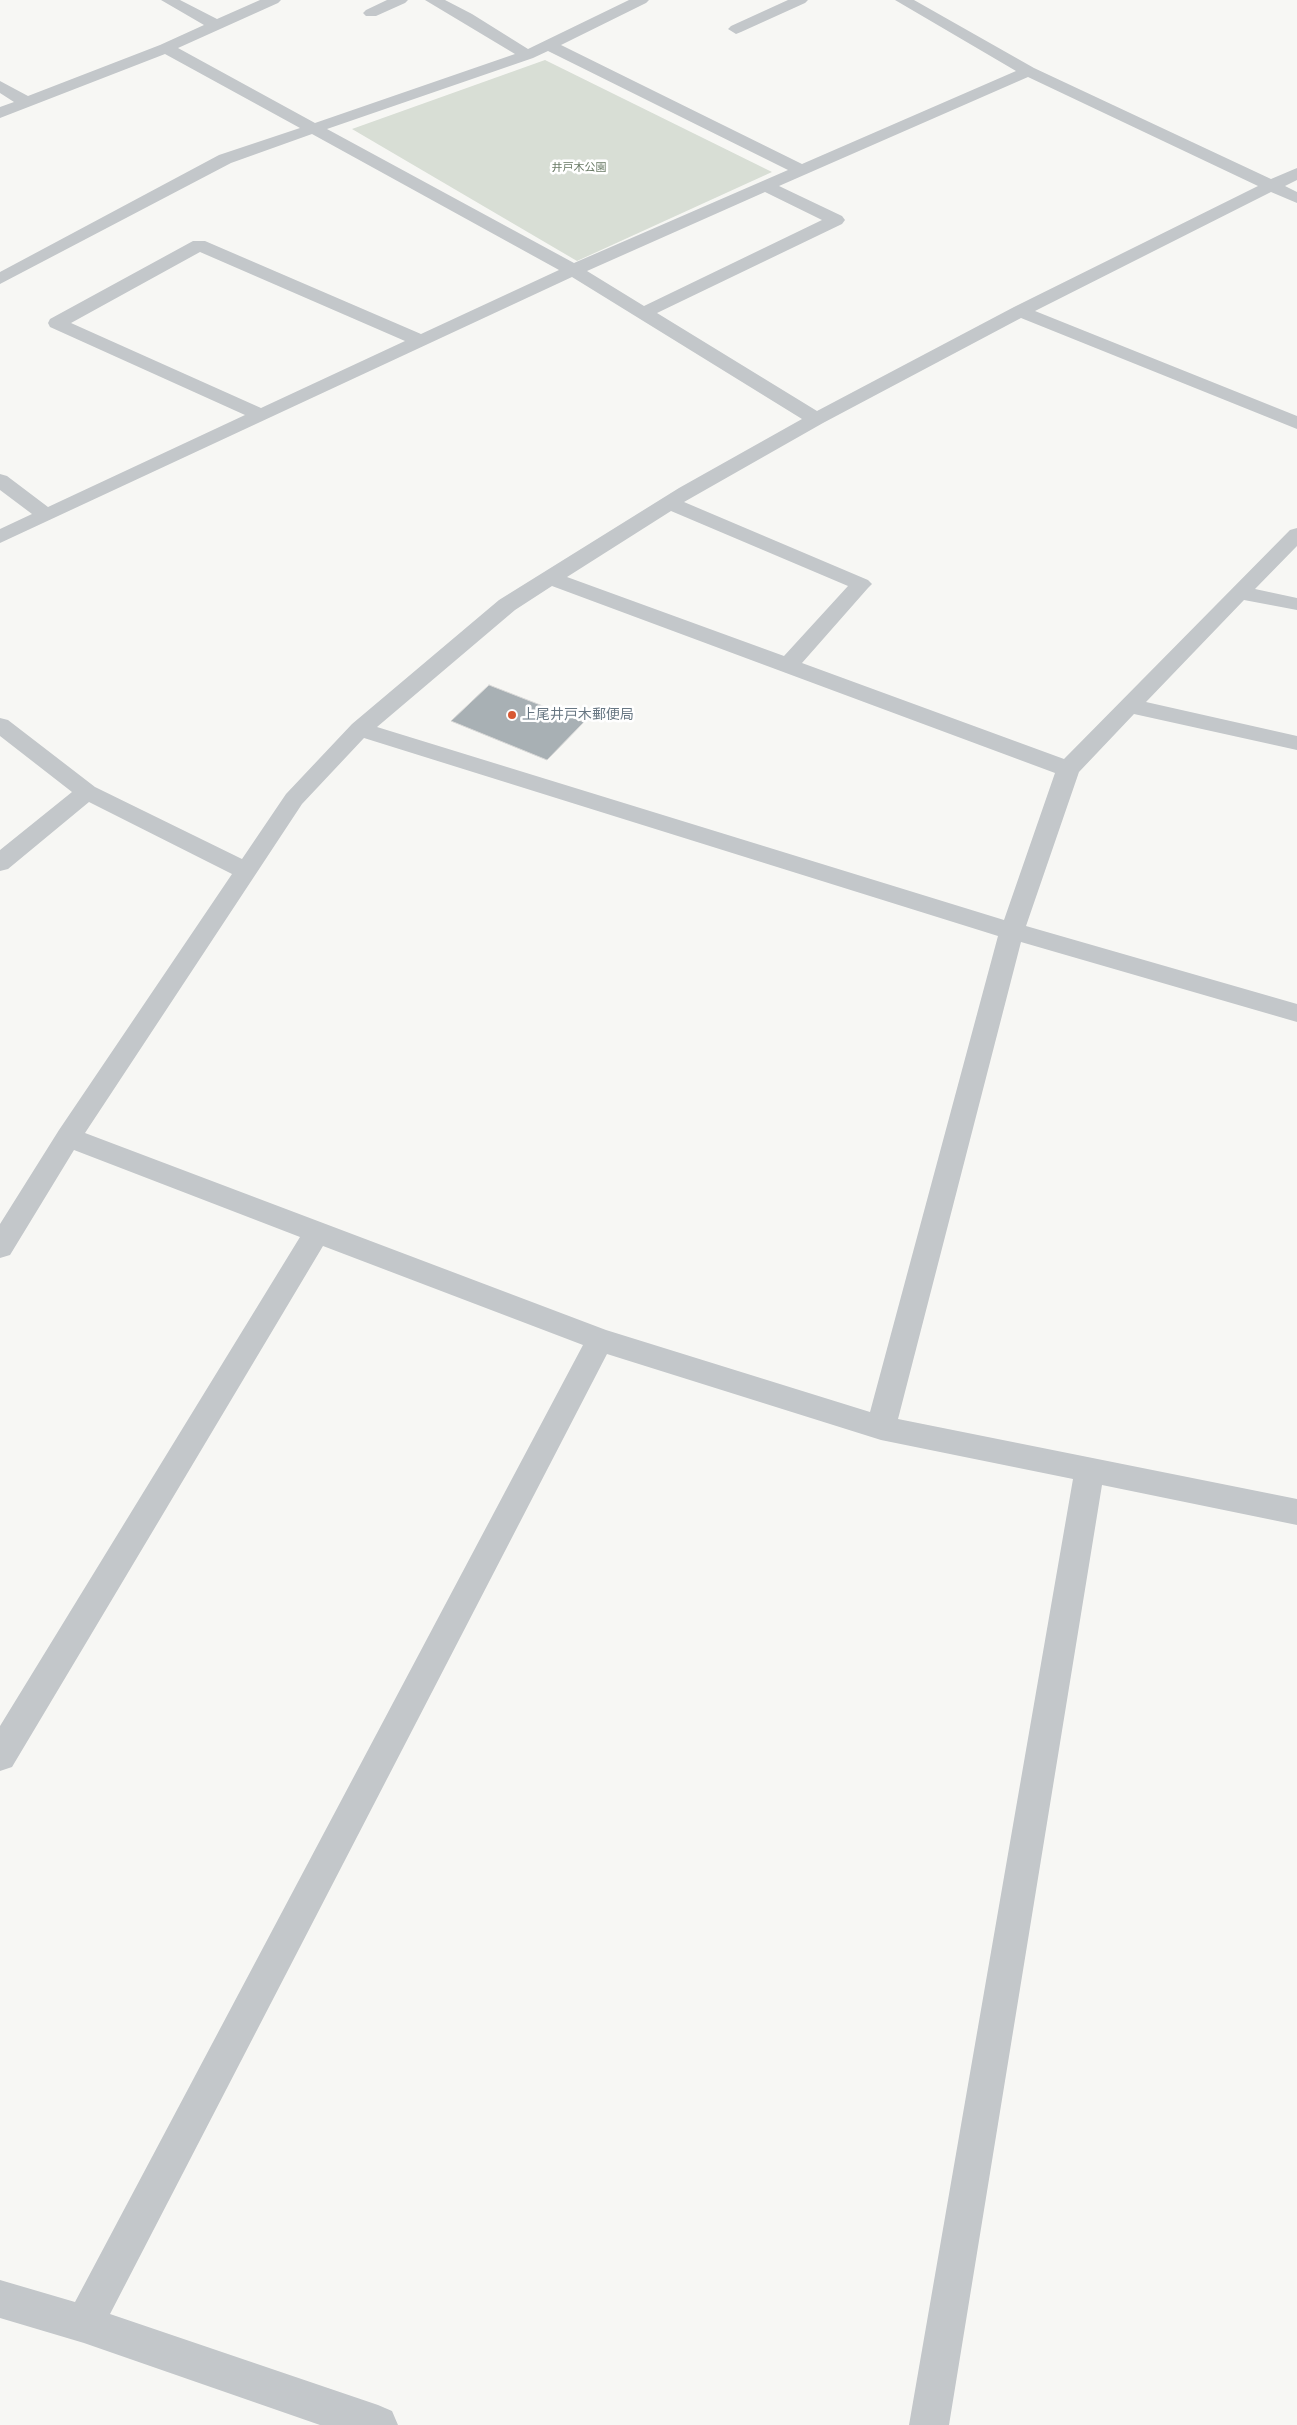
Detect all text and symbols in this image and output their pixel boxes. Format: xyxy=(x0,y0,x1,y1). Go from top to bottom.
park label: 井戸木公園 xyxy=(552,161,606,175)
place label: 上尾井戸木郵便局 xyxy=(522,707,634,723)
marker: 上尾井戸木郵便局 xyxy=(506,709,518,721)

